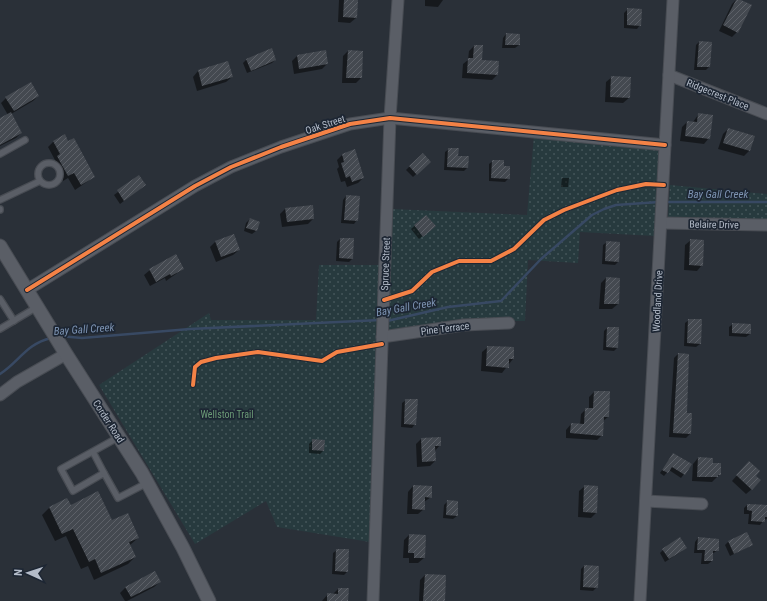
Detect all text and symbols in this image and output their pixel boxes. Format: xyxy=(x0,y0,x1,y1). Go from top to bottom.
street label: Ridgecrest Place xyxy=(685,77,751,112)
street label: Oak Street xyxy=(304,113,346,136)
water label: Bay Gall Creek xyxy=(688,188,749,201)
street label: Belaire Drive xyxy=(689,219,739,230)
street label: Spruce Street xyxy=(379,237,392,291)
street label: Woodland Drive xyxy=(650,270,665,332)
water label: Bay Gall Creek xyxy=(375,296,437,319)
street label: Pine Terrace xyxy=(420,320,470,337)
water label: Bay Gall Creek xyxy=(53,321,115,338)
street label: Corder Road xyxy=(91,398,126,445)
park label: Wellston Trail xyxy=(200,409,254,420)
north arrow xyxy=(8,553,48,593)
text: N xyxy=(12,569,25,576)

